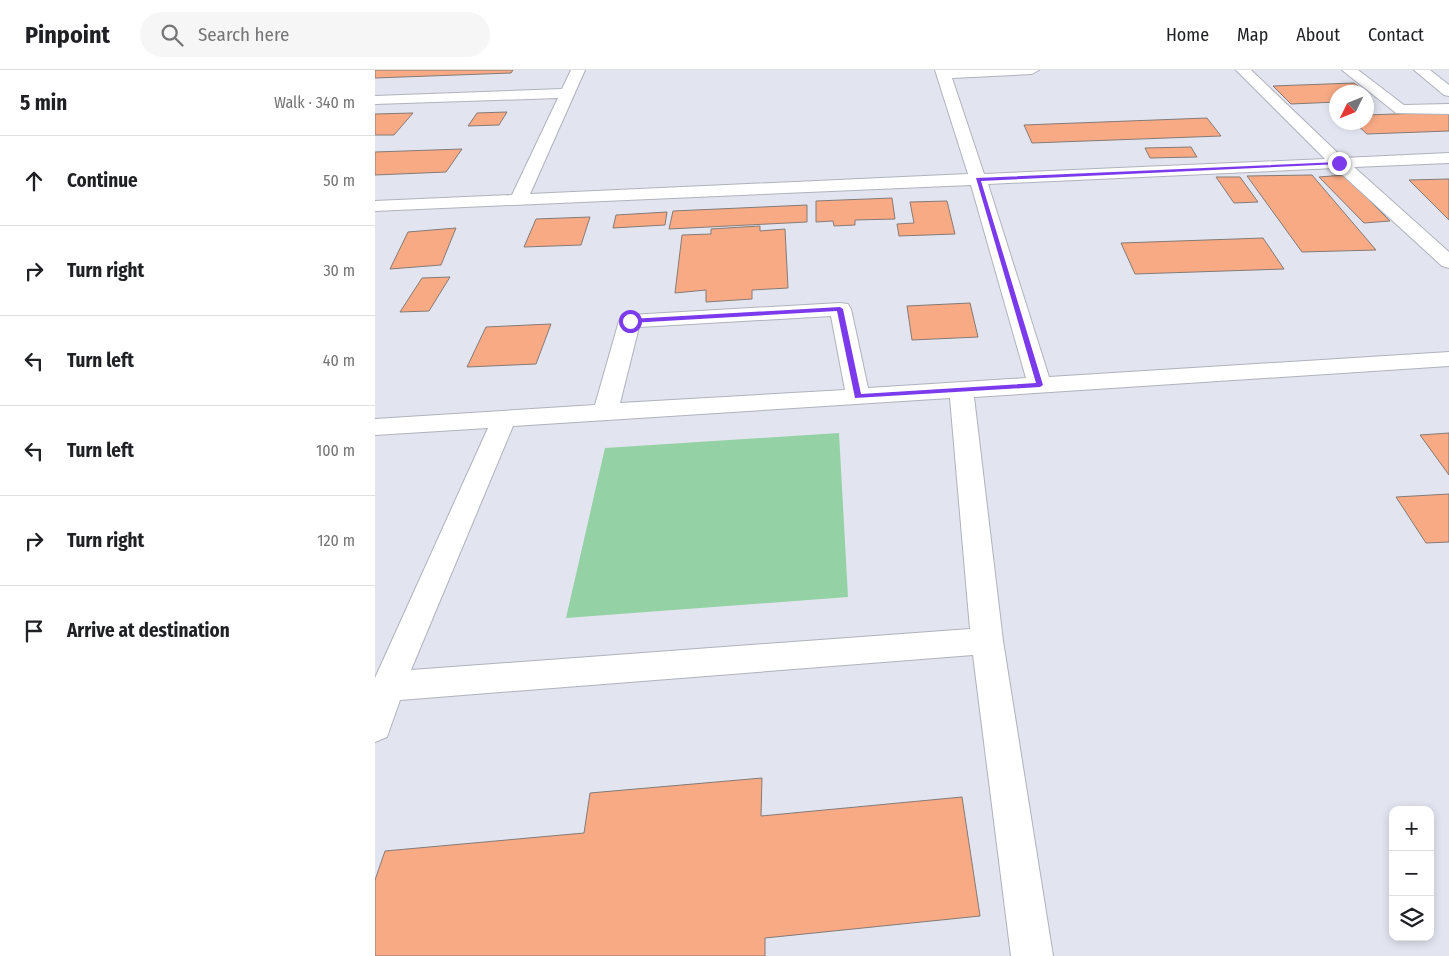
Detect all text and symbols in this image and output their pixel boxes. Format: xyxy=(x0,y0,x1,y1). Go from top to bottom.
search box xyxy=(140,12,490,57)
text: Pinpoint xyxy=(25,21,110,49)
icon: search xyxy=(158,21,186,49)
text: Search here xyxy=(198,23,289,46)
text: Home xyxy=(1166,24,1209,46)
text: Map xyxy=(1237,24,1268,46)
text: About xyxy=(1296,24,1340,46)
text: Contact xyxy=(1368,24,1424,46)
north arrow xyxy=(1329,85,1374,130)
text: 5 min xyxy=(20,90,67,116)
text: Walk · 340 m xyxy=(274,93,355,112)
route end xyxy=(1328,152,1351,175)
icon: ahead xyxy=(20,167,48,195)
text: Continue xyxy=(67,169,138,192)
text: 50 m xyxy=(323,171,355,190)
icon: right xyxy=(20,257,48,285)
text: Turn right xyxy=(67,259,144,282)
text: 30 m xyxy=(323,261,355,280)
route start xyxy=(619,310,642,333)
icon: left xyxy=(20,347,48,375)
text: Turn left xyxy=(67,349,134,372)
text: 40 m xyxy=(323,351,355,370)
icon: left xyxy=(20,437,48,465)
text: Turn left xyxy=(67,439,134,462)
text: 100 m xyxy=(316,441,355,460)
icon: right xyxy=(20,527,48,555)
text: Turn right xyxy=(67,529,144,552)
text: 120 m xyxy=(317,531,355,550)
icon: arrive xyxy=(20,617,48,645)
text: Arrive at destination xyxy=(67,619,230,642)
map controls xyxy=(1389,806,1434,941)
button: + xyxy=(1389,806,1434,851)
button: − xyxy=(1389,851,1434,896)
button: layers xyxy=(1389,896,1434,941)

